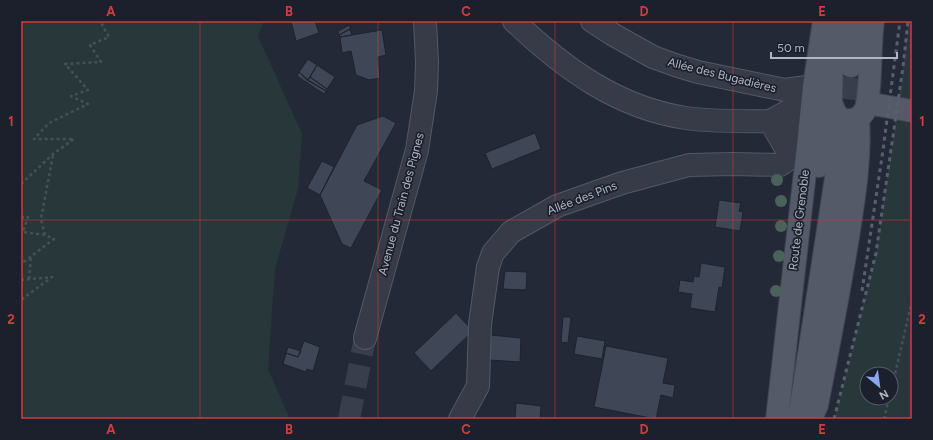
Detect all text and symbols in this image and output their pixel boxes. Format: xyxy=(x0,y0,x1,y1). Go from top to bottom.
text: A xyxy=(106,4,116,19)
text: B xyxy=(285,4,293,19)
text: C xyxy=(461,4,471,19)
text: D xyxy=(639,4,649,19)
text: E xyxy=(818,4,826,19)
scale bar xyxy=(771,34,897,60)
text: 50 m xyxy=(777,41,805,55)
street label: Allée des Bugadières xyxy=(666,55,778,95)
text: 1 xyxy=(8,114,14,129)
text: 1 xyxy=(919,114,925,129)
street label: Avenue du Train des Pignes xyxy=(375,131,427,277)
street label: Route de Grenoble xyxy=(786,168,812,271)
street label: Allée des Pins xyxy=(545,178,619,218)
text: 2 xyxy=(7,312,15,327)
text: 2 xyxy=(918,312,926,327)
north arrow xyxy=(859,366,899,406)
text: N xyxy=(877,387,890,402)
text: A xyxy=(106,422,116,437)
text: B xyxy=(285,422,293,437)
text: C xyxy=(461,422,471,437)
text: D xyxy=(639,422,649,437)
text: E xyxy=(818,422,826,437)

